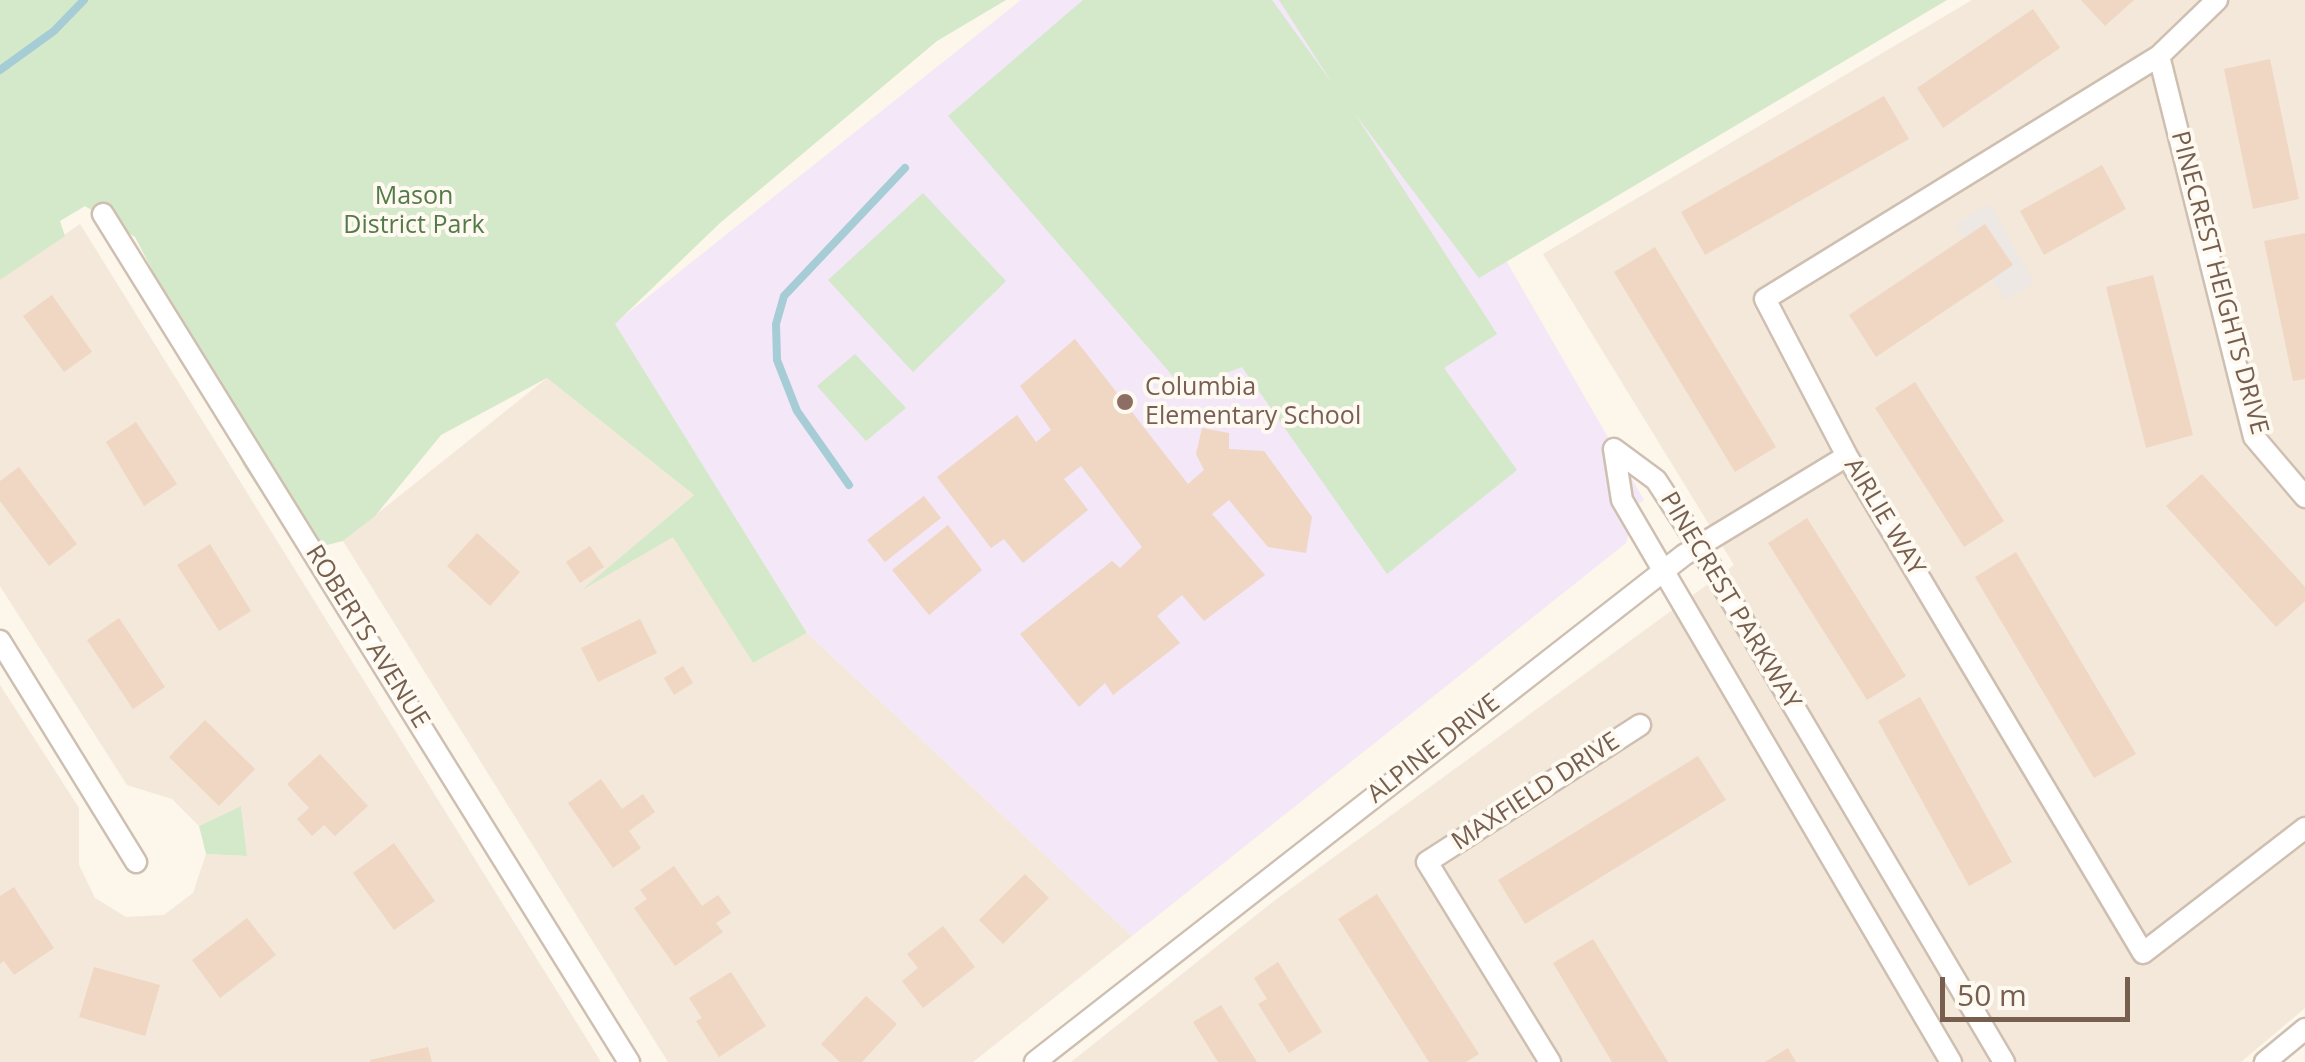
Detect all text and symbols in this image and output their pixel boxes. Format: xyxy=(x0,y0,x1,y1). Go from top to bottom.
street label: PINECREST HEIGHTS DRIVE xyxy=(2164,128,2274,438)
park label: Mason District Park xyxy=(343,182,485,241)
place label: Columbia Elementary School xyxy=(1145,373,1361,432)
marker: Columbia Elementary School xyxy=(1114,391,1136,413)
street label: AIRLIE WAY xyxy=(1837,453,1931,581)
street label: PINECREST PARKWAY xyxy=(1653,487,1807,715)
street label: ROBERTS AVENUE xyxy=(299,540,435,734)
street label: ALPINE DRIVE xyxy=(1362,688,1506,810)
street label: MAXFIELD DRIVE xyxy=(1447,727,1625,857)
scale bar xyxy=(1945,957,2135,1019)
text: 50 m xyxy=(1957,974,2027,1015)

